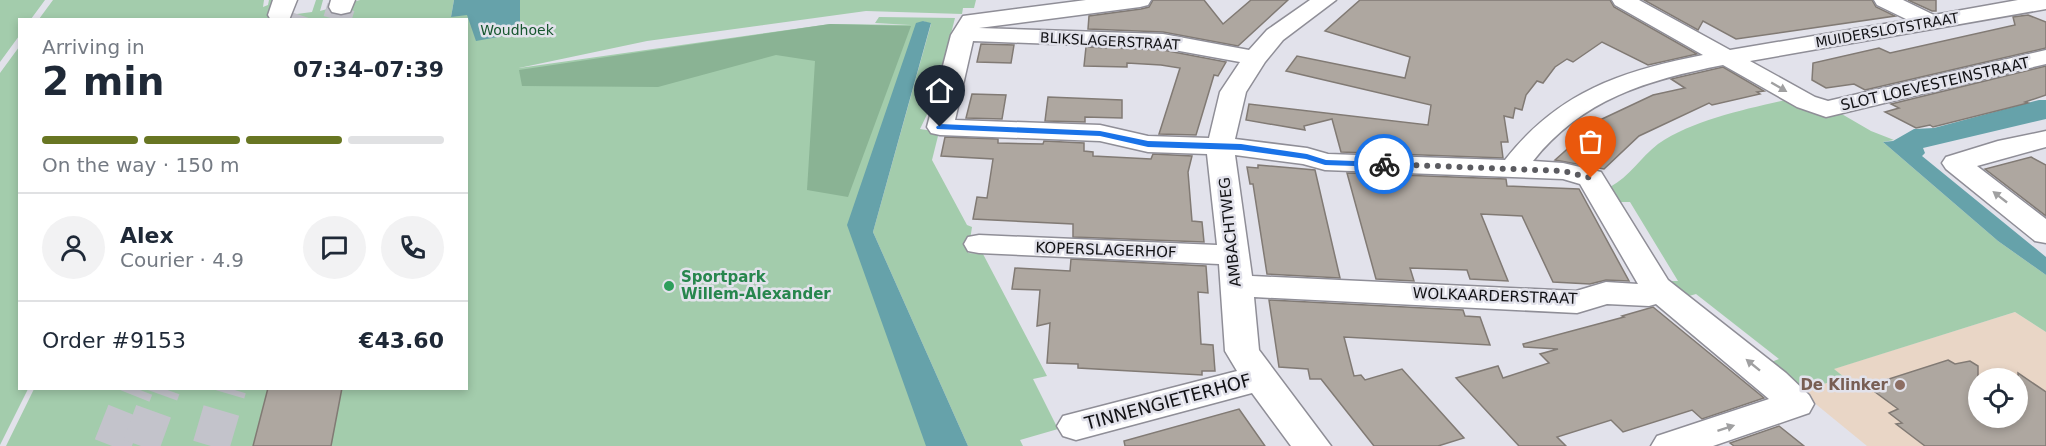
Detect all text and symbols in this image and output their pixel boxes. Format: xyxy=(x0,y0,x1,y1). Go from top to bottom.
street label: MUIDERSLOTSTRAAT xyxy=(1814,9,1960,50)
park label: Woudhoek xyxy=(480,22,555,38)
street label: BLIKSLAGERSTRAAT xyxy=(1040,29,1181,53)
text: Arriving in xyxy=(42,35,145,59)
street label: SLOT LOEVESTEINSTRAAT xyxy=(1839,53,2032,114)
text: 07:34–07:39 xyxy=(293,57,444,82)
text: 2 min xyxy=(42,59,164,104)
pin xyxy=(914,65,965,127)
icon: home xyxy=(923,74,956,107)
one-way arrow xyxy=(1771,82,1788,92)
pin xyxy=(1565,116,1616,178)
icon: bag xyxy=(1574,125,1607,158)
courier xyxy=(1354,134,1414,194)
icon: bike xyxy=(1368,148,1401,181)
text: On the way · 150 m xyxy=(42,153,240,177)
street label: AMBACHTWEG xyxy=(1215,176,1245,288)
one-way arrow xyxy=(1992,191,2008,204)
button: person xyxy=(42,216,105,279)
button: chat xyxy=(303,216,366,279)
button: phone xyxy=(381,216,444,279)
text: Alex xyxy=(120,223,174,248)
street label: KOPERSLAGERHOF xyxy=(1035,239,1177,261)
text: Courier · 4.9 xyxy=(120,248,244,272)
place label: Sportpark Willem-Alexander xyxy=(681,268,831,303)
marker: Sportpark Willem-Alexander xyxy=(662,279,676,293)
street label: WOLKAARDERSTRAAT xyxy=(1412,284,1579,308)
text: Order #9153 xyxy=(42,328,186,353)
text: €43.60 xyxy=(359,328,444,353)
one-way arrow xyxy=(1745,360,1760,372)
map controls xyxy=(1968,368,2028,428)
button: locate xyxy=(1968,368,2028,428)
street label: TINNENGIETERHOF xyxy=(1081,369,1253,434)
place label: De Klinker xyxy=(1800,376,1889,394)
marker: De Klinker xyxy=(1893,378,1907,392)
one-way arrow xyxy=(1717,422,1735,432)

